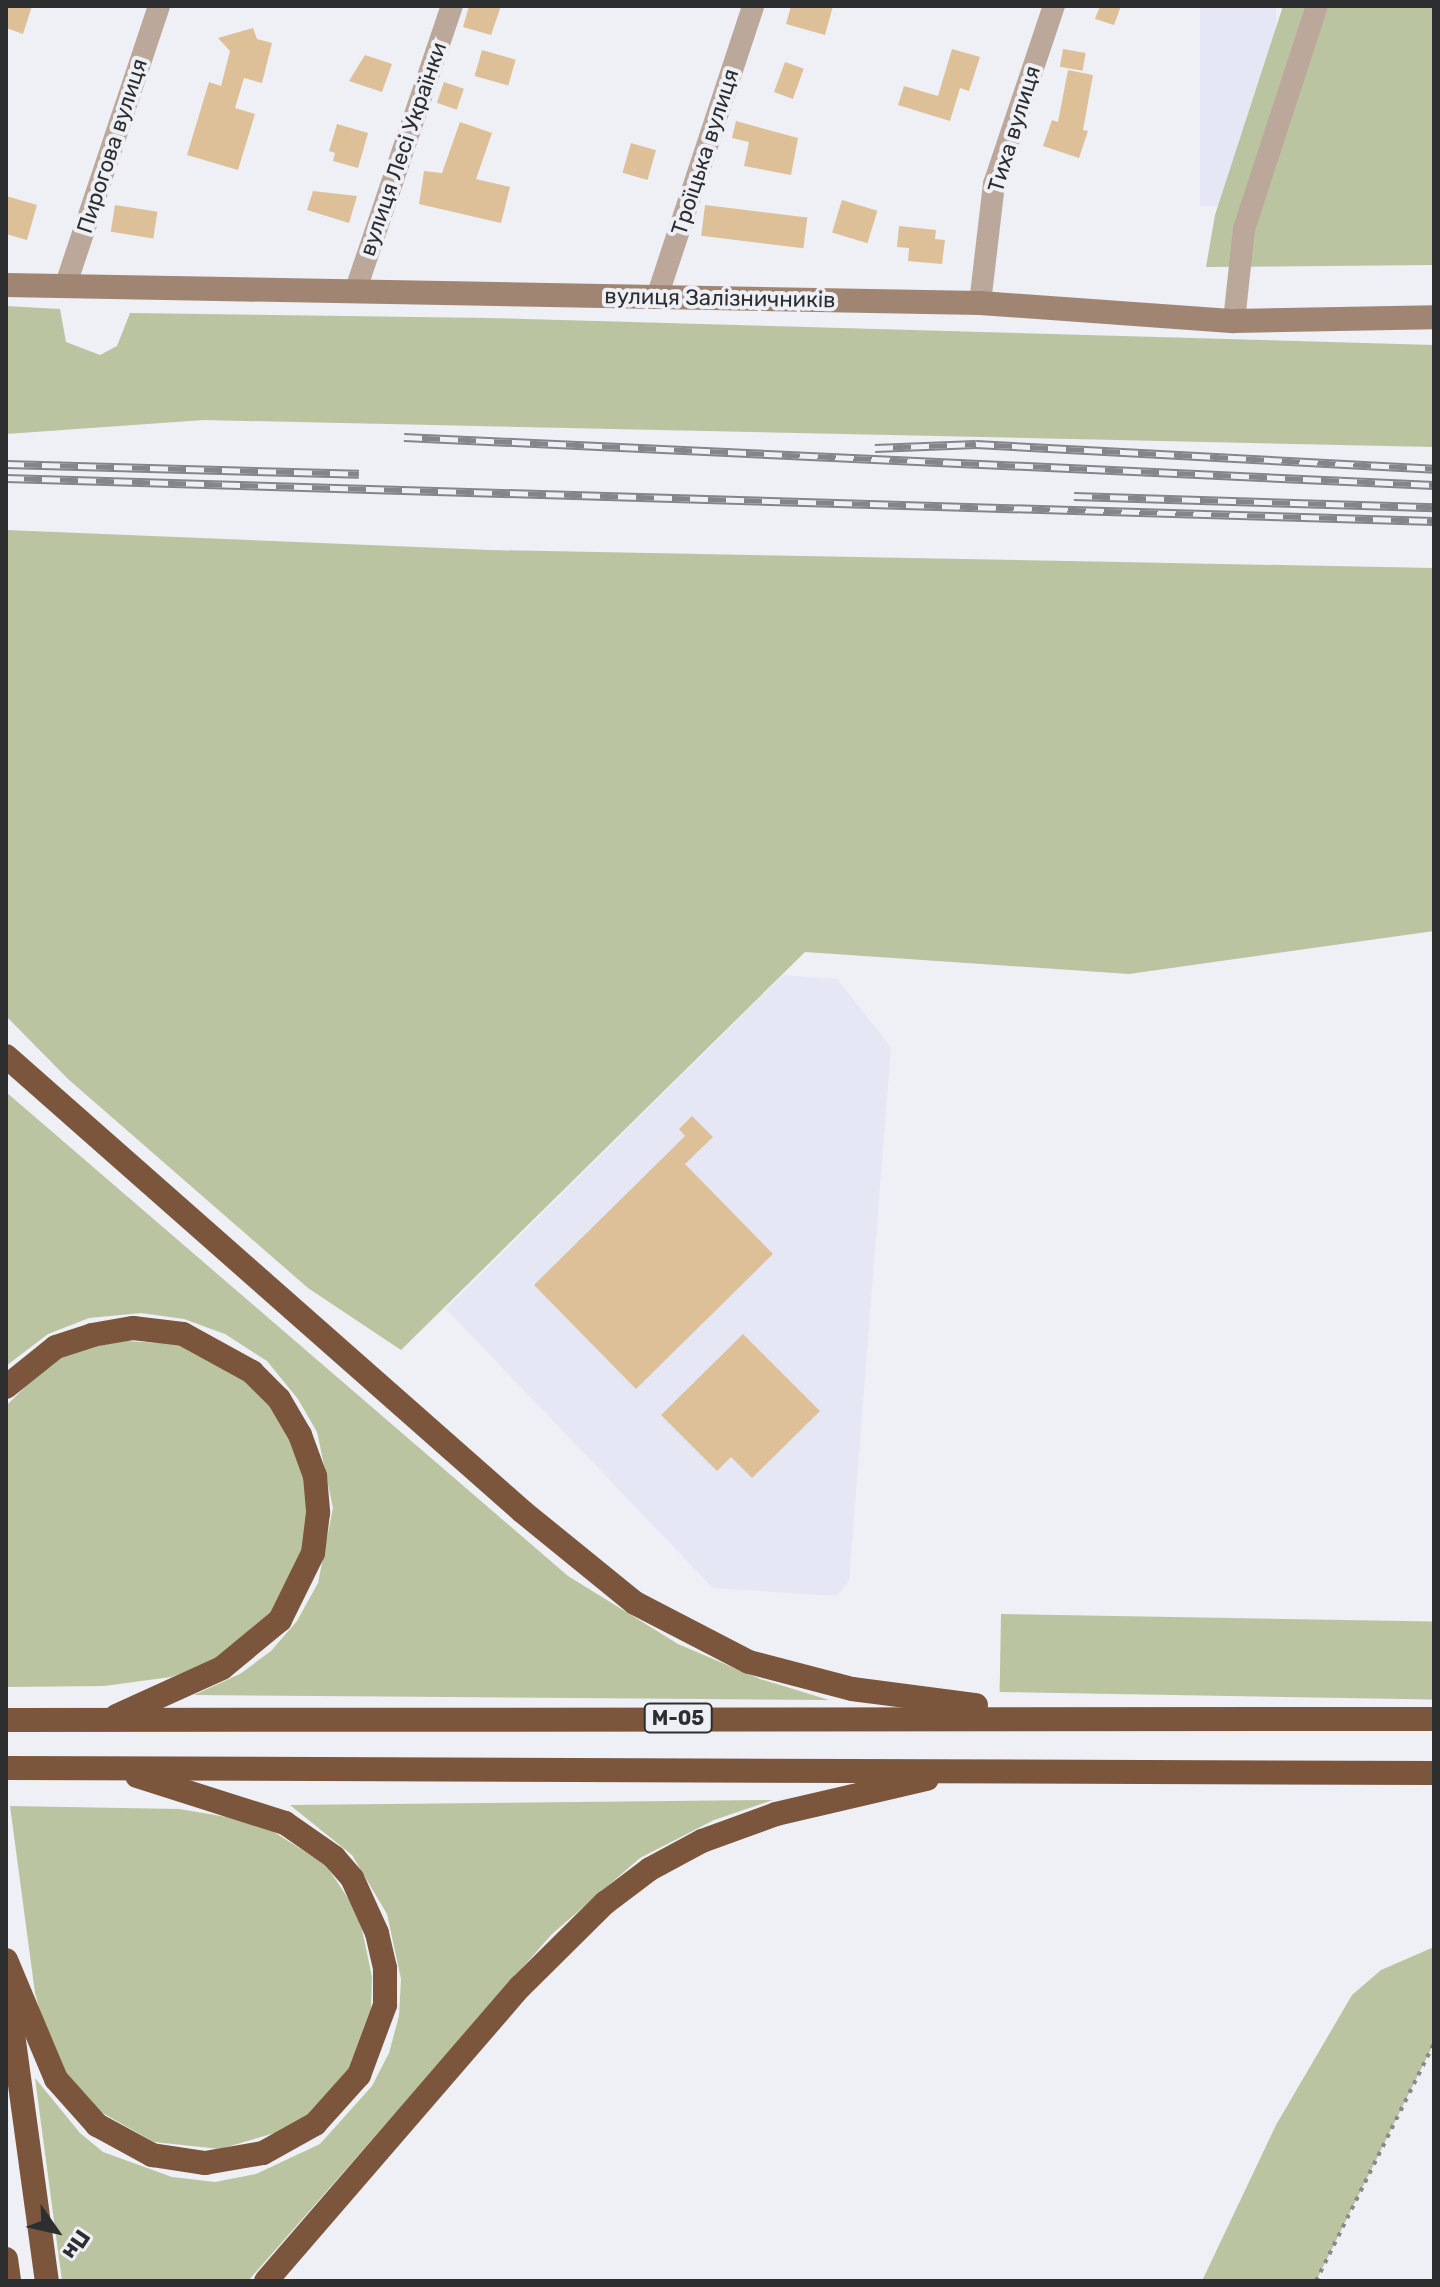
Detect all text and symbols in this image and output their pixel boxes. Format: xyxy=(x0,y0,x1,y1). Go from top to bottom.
street label: вулиця Лесі Українки xyxy=(354,39,452,259)
street label: Пирогова вулиця xyxy=(71,55,153,237)
street label: Тиха вулиця xyxy=(982,63,1046,195)
street label: Троїцька вулиця xyxy=(666,66,744,238)
street label: вулиця Залізничників xyxy=(604,283,836,313)
road number: М-05 xyxy=(642,1702,714,1734)
north arrow xyxy=(16,2191,96,2271)
text: Пн xyxy=(57,2225,96,2265)

